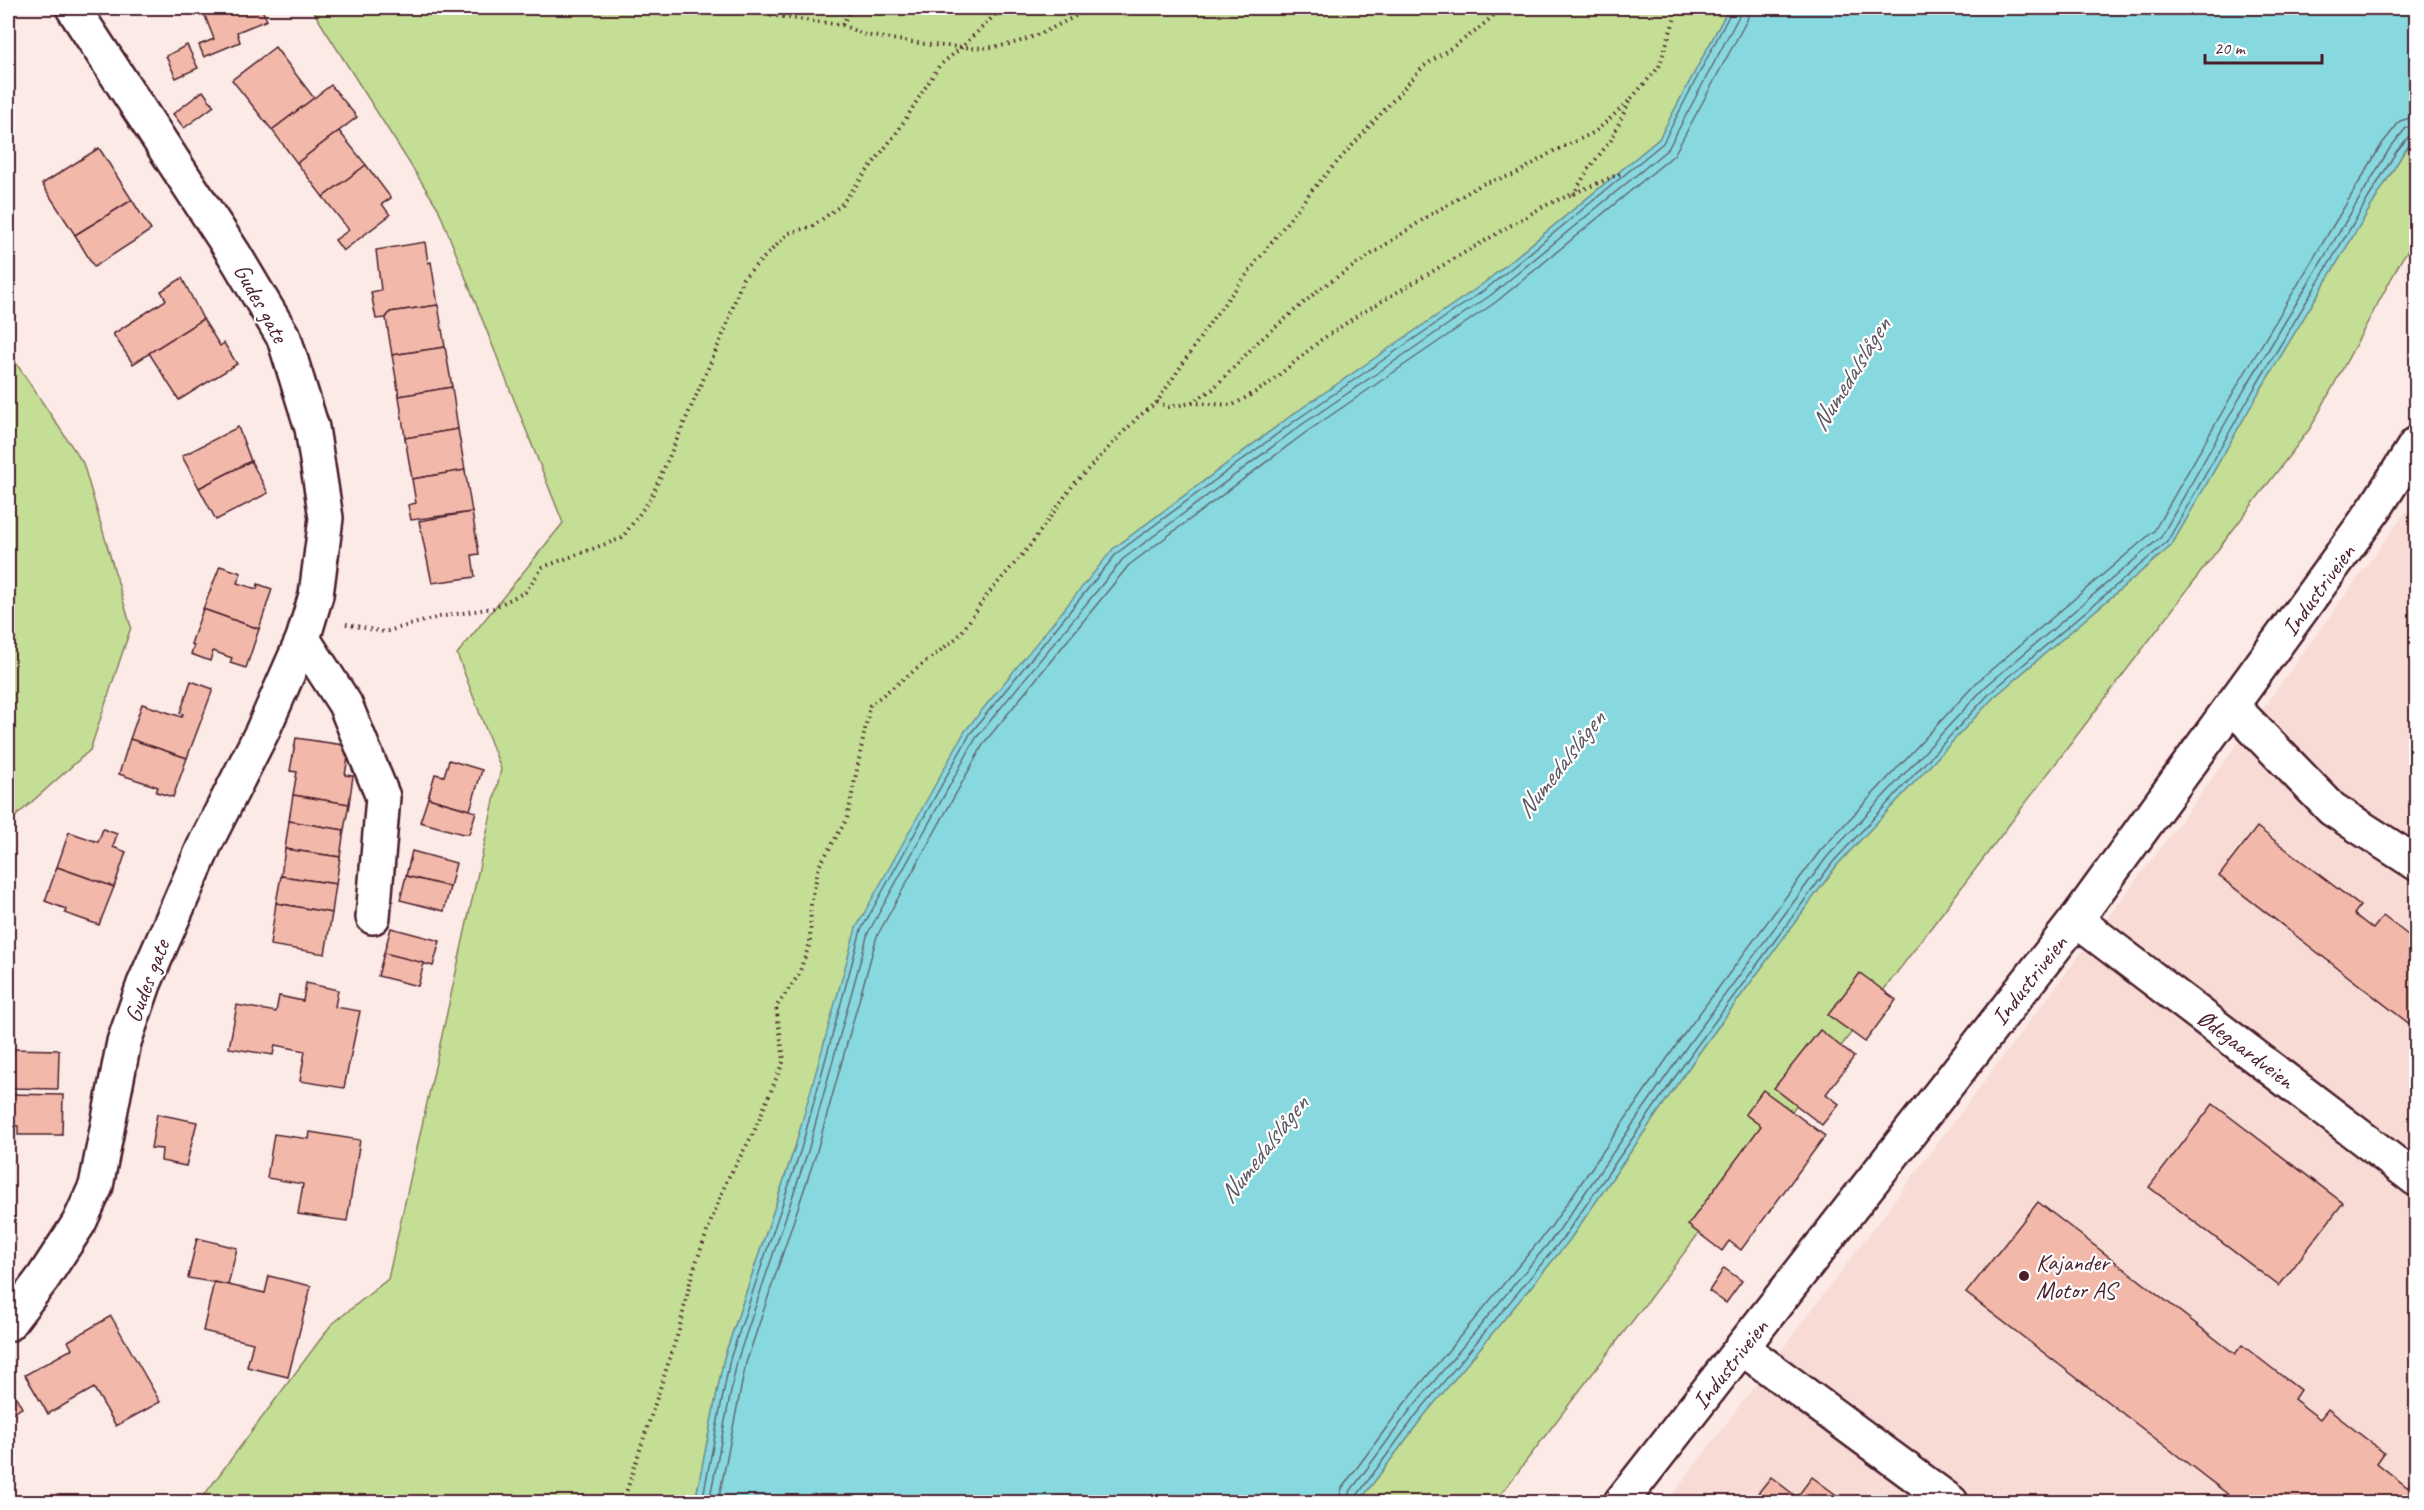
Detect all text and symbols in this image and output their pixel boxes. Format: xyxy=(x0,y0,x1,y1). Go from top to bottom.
scale bar xyxy=(2205,27,2322,65)
text: 20 m xyxy=(2214,37,2247,59)
street label: Gudes gate xyxy=(227,258,296,350)
water label: Numedalslågen xyxy=(1803,310,1899,437)
street label: Industriveien xyxy=(2275,537,2362,642)
water label: Numedalslågen xyxy=(1508,702,1614,825)
street label: Industriveien xyxy=(1984,928,2074,1031)
street label: Gudes gate xyxy=(118,933,177,1026)
street label: Ødegaardveien xyxy=(2191,1003,2302,1096)
water label: Numedalslågen xyxy=(1211,1087,1317,1210)
place label: Kajander Motor AS xyxy=(2036,1247,2120,1305)
marker: Kajander Motor AS xyxy=(2017,1269,2031,1283)
street label: Industriveien xyxy=(1685,1312,1775,1415)

